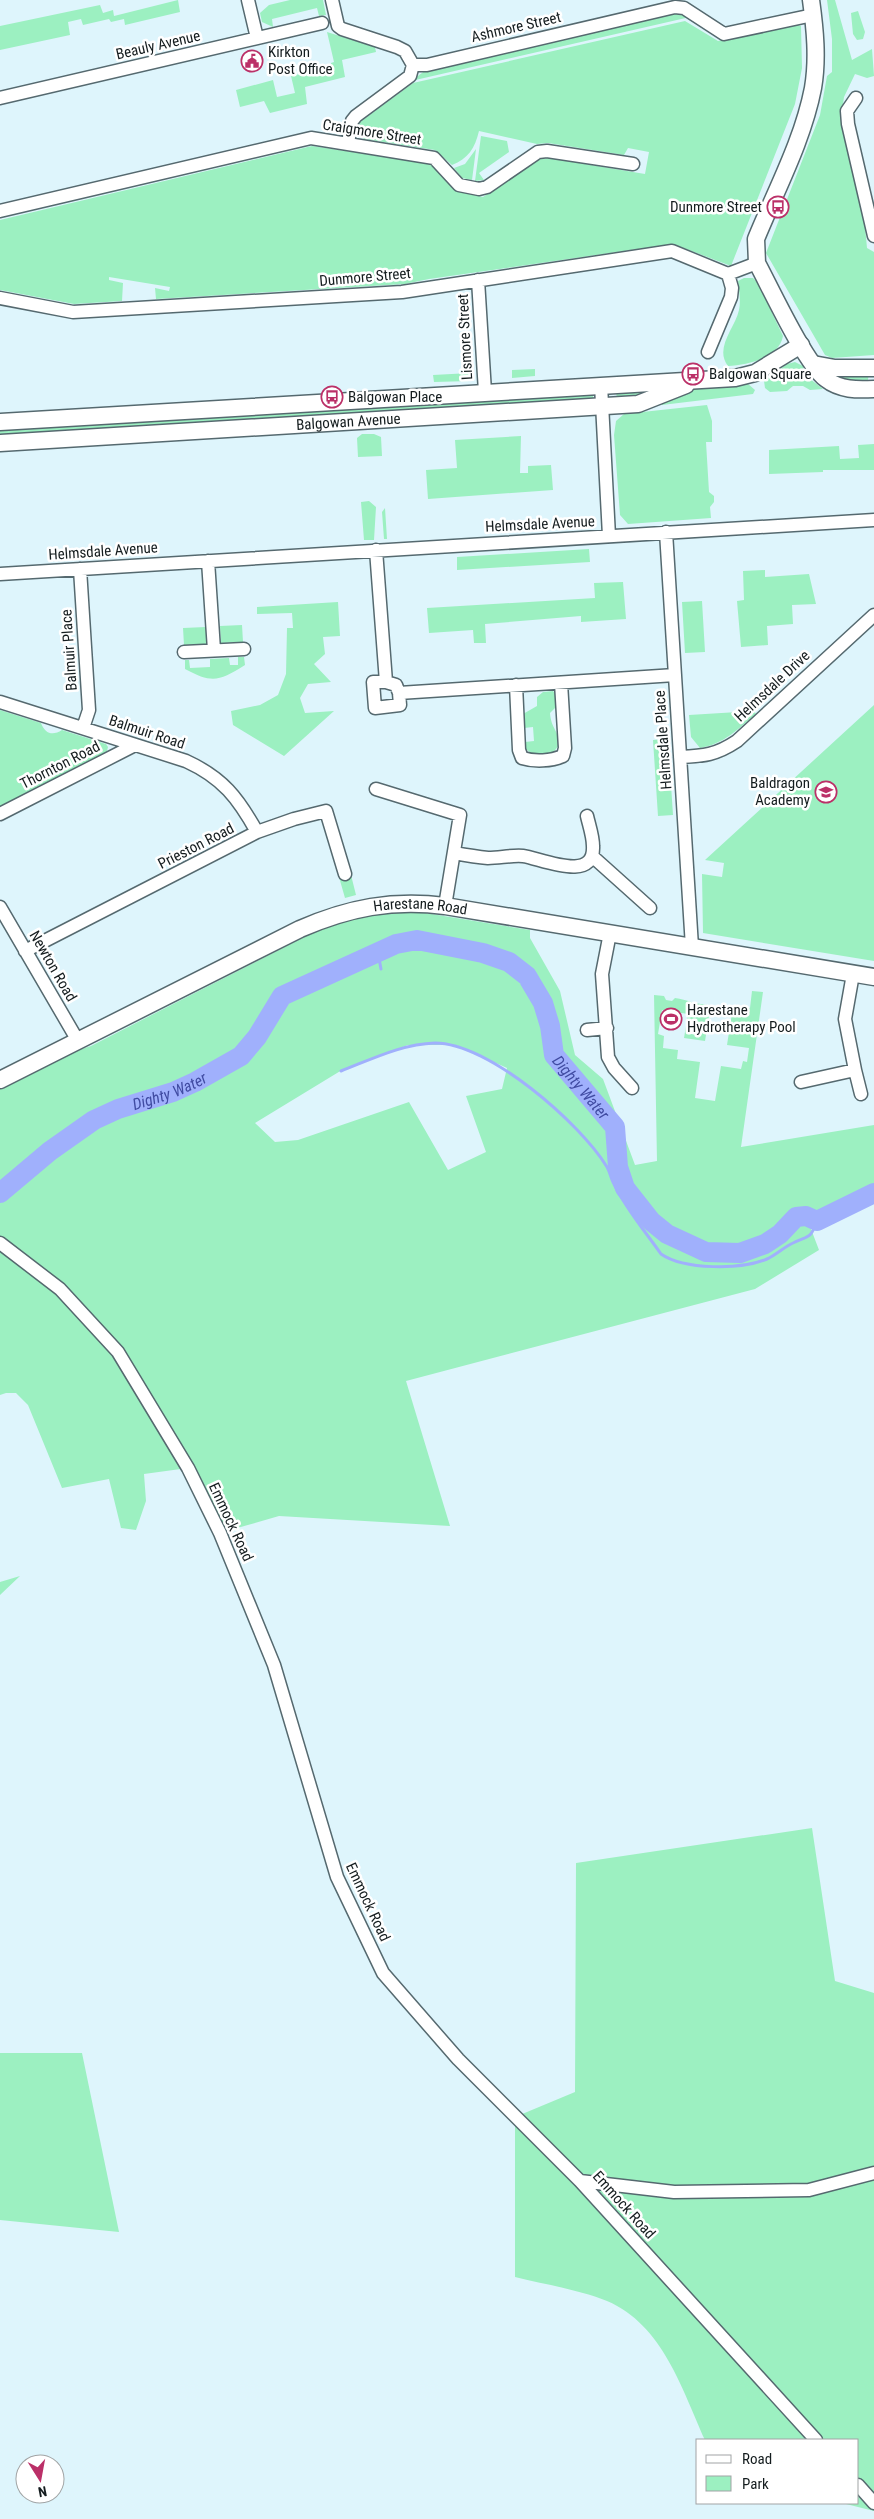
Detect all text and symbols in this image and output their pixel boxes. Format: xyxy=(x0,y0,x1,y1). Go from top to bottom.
street label: Ashmore Street xyxy=(469,8,563,46)
street label: Beauly Avenue xyxy=(114,27,202,63)
place label: Kirkton Post Office xyxy=(268,43,333,78)
public building icon: Kirkton Post Office xyxy=(240,49,264,73)
street label: Craigmore Street xyxy=(321,115,423,149)
bus stop icon: Dunmore Street xyxy=(766,195,790,219)
place label: Dunmore Street xyxy=(670,198,762,216)
street label: Dunmore Street xyxy=(318,264,412,290)
street label: Lismore Street xyxy=(454,293,476,381)
bus stop icon: Balgowan Square xyxy=(681,362,705,386)
place label: Balgowan Square xyxy=(709,365,812,383)
bus stop icon: Balgowan Place xyxy=(320,385,344,409)
place label: Balgowan Place xyxy=(348,388,442,406)
street label: Balgowan Avenue xyxy=(296,410,401,434)
street label: Helmsdale Avenue xyxy=(485,512,595,536)
street label: Helmsdale Avenue xyxy=(48,538,158,564)
street label: Balmuir Place xyxy=(57,609,81,691)
street label: Helmsdale Drive xyxy=(731,647,813,725)
street label: Helmsdale Place xyxy=(651,690,675,790)
street label: Balmuir Road xyxy=(107,711,187,753)
street label: Thornton Road xyxy=(17,737,103,793)
place label: Baldragon Academy xyxy=(750,774,810,809)
school or university icon: Baldragon Academy xyxy=(814,780,838,804)
street label: Prieston Road xyxy=(155,819,237,873)
street label: Harestane Road xyxy=(372,895,469,919)
street label: Newton Road xyxy=(26,927,80,1005)
place label: Harestane Hydrotherapy Pool xyxy=(687,1001,796,1036)
sports icon: Harestane Hydrotherapy Pool xyxy=(659,1007,683,1031)
water label: Dighty Water xyxy=(548,1052,614,1124)
water label: Dighty Water xyxy=(130,1068,211,1114)
street label: Emmock Road xyxy=(205,1480,257,1564)
street label: Emmock Road xyxy=(342,1860,394,1944)
street label: Emmock Road xyxy=(589,2167,659,2243)
legend xyxy=(696,2439,859,2504)
text: Road xyxy=(742,2450,772,2468)
north arrow xyxy=(15,2454,65,2504)
text: Park xyxy=(742,2475,769,2493)
text: N xyxy=(37,2483,48,2500)

